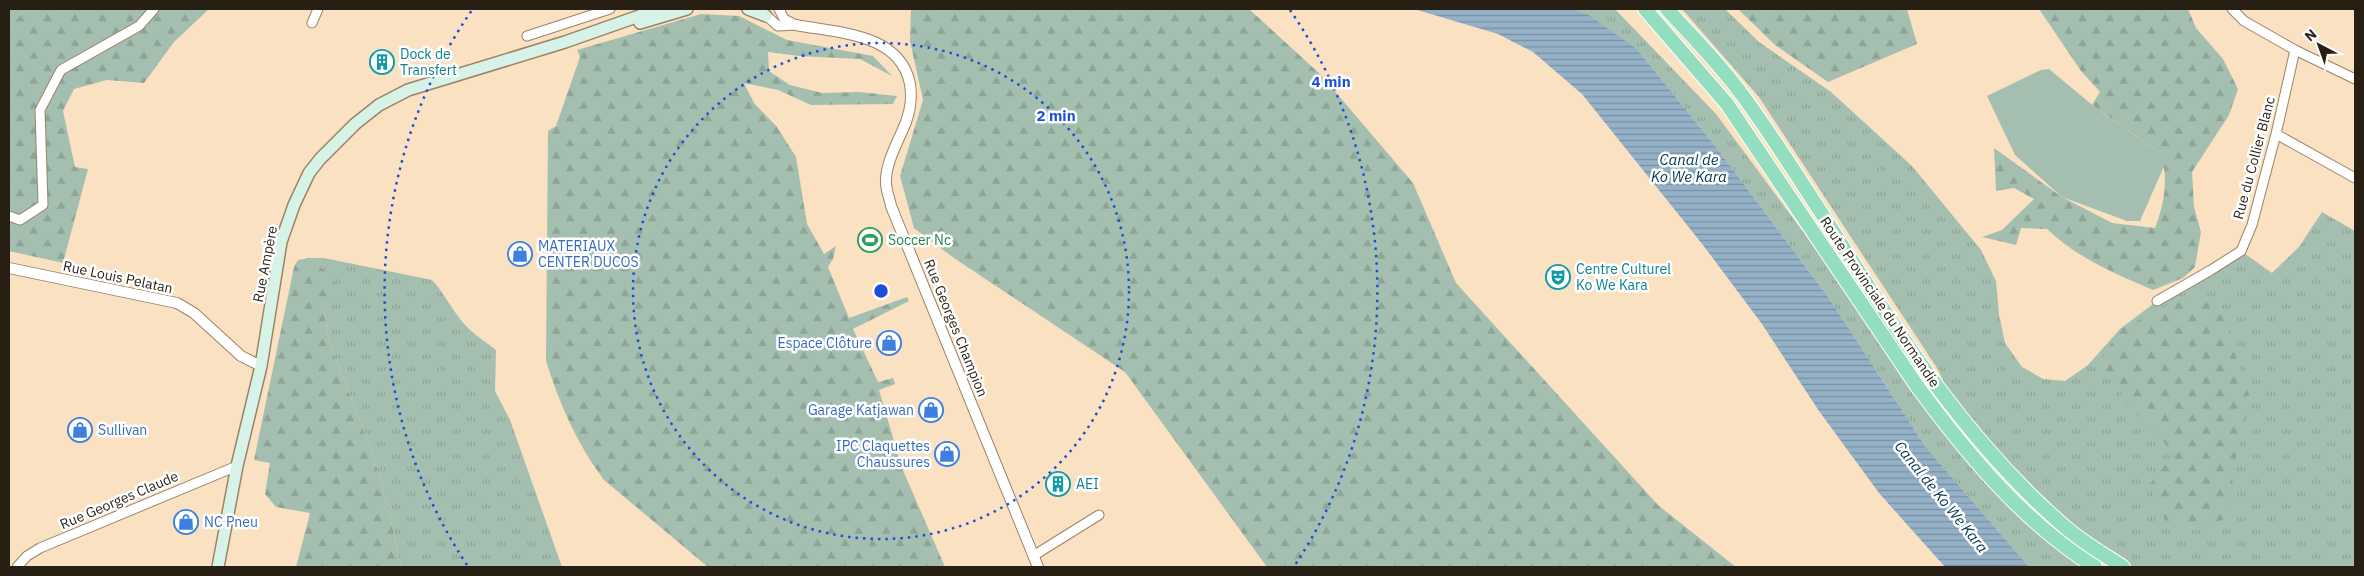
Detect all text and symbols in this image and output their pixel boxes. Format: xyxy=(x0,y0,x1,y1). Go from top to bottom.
north arrow xyxy=(2294,20,2344,70)
text: N xyxy=(2301,25,2320,45)
place label: Dock de Transfert xyxy=(400,45,457,79)
building icon: Dock de Transfert xyxy=(369,49,395,75)
text: 4 min xyxy=(1311,72,1351,91)
street label: Rue du Collier Blanc xyxy=(2229,95,2279,221)
text: 2 min xyxy=(1036,106,1076,125)
water label: Canal de Ko We Kara xyxy=(1651,150,1727,186)
street label: Route Provinciale du Normandie xyxy=(1816,213,1944,391)
street label: Rue Ampère xyxy=(249,224,281,304)
sports icon: Soccer Nc xyxy=(857,227,883,253)
place label: Soccer Nc xyxy=(888,231,951,249)
place label: MATERIAUX CENTER DUCOS xyxy=(538,237,639,271)
shop icon: MATERIAUX CENTER DUCOS xyxy=(507,241,533,267)
street label: Rue Louis Pelatan xyxy=(61,257,175,297)
street label: Rue Georges Champion xyxy=(920,257,992,399)
place label: Centre Culturel Ko We Kara xyxy=(1576,260,1671,294)
theatre icon: Centre Culturel Ko We Kara xyxy=(1545,264,1571,290)
centre of rings xyxy=(872,282,890,300)
shop icon: Espace Clôture xyxy=(876,330,902,356)
place label: Espace Clôture xyxy=(778,334,872,352)
shop icon: Garage Katjawan xyxy=(918,397,944,423)
place label: Garage Katjawan xyxy=(808,401,914,419)
shop icon: Sullivan xyxy=(67,417,93,443)
place label: Sullivan xyxy=(98,421,147,439)
place label: IPC Claquettes Chaussures xyxy=(836,437,930,471)
water label: Canal de Ko We Kara xyxy=(1891,437,1992,557)
shop icon: IPC Claquettes Chaussures xyxy=(934,441,960,467)
street label: Rue Georges Claude xyxy=(57,467,181,533)
building icon: AEI xyxy=(1045,471,1071,497)
place label: AEI xyxy=(1076,475,1099,493)
shop icon: NC Pneu xyxy=(173,509,199,535)
place label: NC Pneu xyxy=(204,513,258,531)

